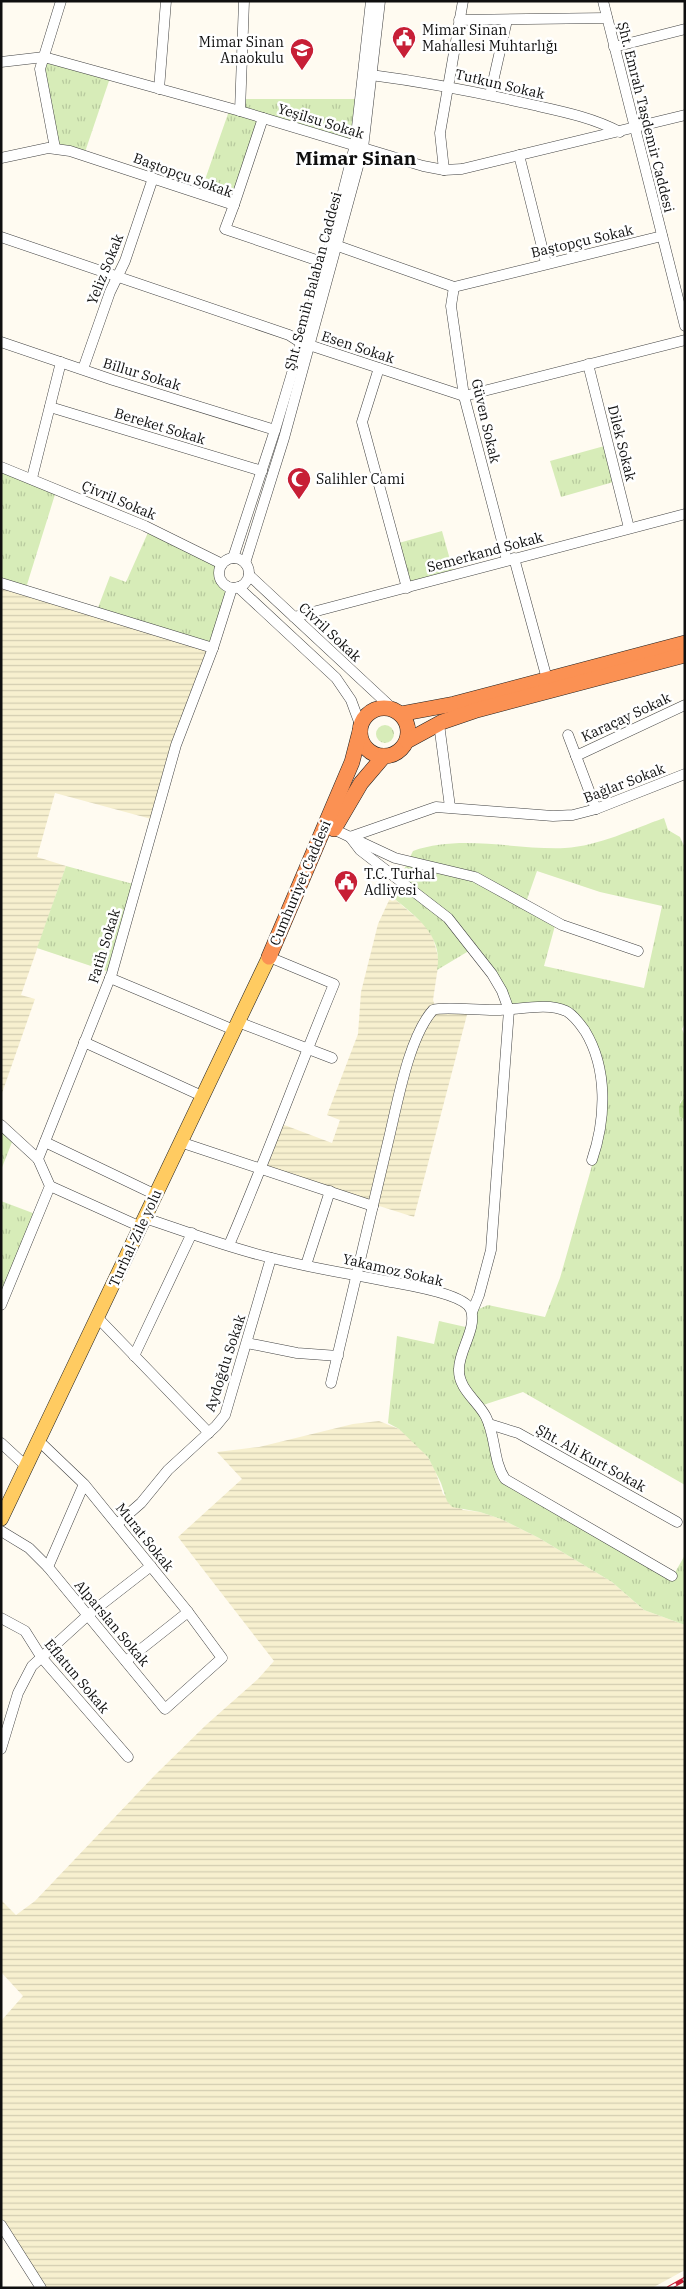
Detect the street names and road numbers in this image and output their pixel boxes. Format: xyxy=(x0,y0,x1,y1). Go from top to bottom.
street label: Şht. Emrah Taşdemir Caddesi xyxy=(614,20,678,214)
street label: Tutkun Sokak xyxy=(453,65,547,103)
street label: Yeşilsu Sokak xyxy=(275,99,367,143)
street label: Baştopçu Sokak xyxy=(131,149,236,202)
street label: Şht. Semih Balaban Caddesi xyxy=(280,190,346,372)
street label: Baştopçu Sokak xyxy=(529,220,636,262)
street label: Yeliz Sokak xyxy=(83,230,128,307)
street label: Esen Sokak xyxy=(319,327,398,367)
street label: Billur Sokak xyxy=(101,354,184,395)
street label: Güven Sokak xyxy=(468,377,505,466)
street label: Dilek Sokak xyxy=(604,403,640,484)
street label: Bereket Sokak xyxy=(112,404,209,449)
street label: Çivril Sokak xyxy=(79,476,160,524)
street label: Semerkand Sokak xyxy=(425,528,546,576)
street label: Civril Sokak xyxy=(295,598,366,666)
street label: Karaçay Sokak xyxy=(578,688,674,746)
street label: Bağlar Sokak xyxy=(581,759,668,807)
street label: Cumhuriyet Caddesi xyxy=(265,818,335,948)
street label: Fatih Sokak xyxy=(84,906,124,986)
street label: Turhal-Zile yolu xyxy=(105,1186,166,1290)
street label: Yakamoz Sokak xyxy=(341,1250,446,1291)
street label: Aydoğdu Sokak xyxy=(201,1311,249,1414)
street label: Şht. Ali Kurt Sokak xyxy=(533,1420,650,1496)
street label: Murat Sokak xyxy=(112,1499,179,1576)
street label: Alparslan Sokak xyxy=(71,1576,154,1670)
street label: Eflatun Sokak xyxy=(41,1635,114,1717)

